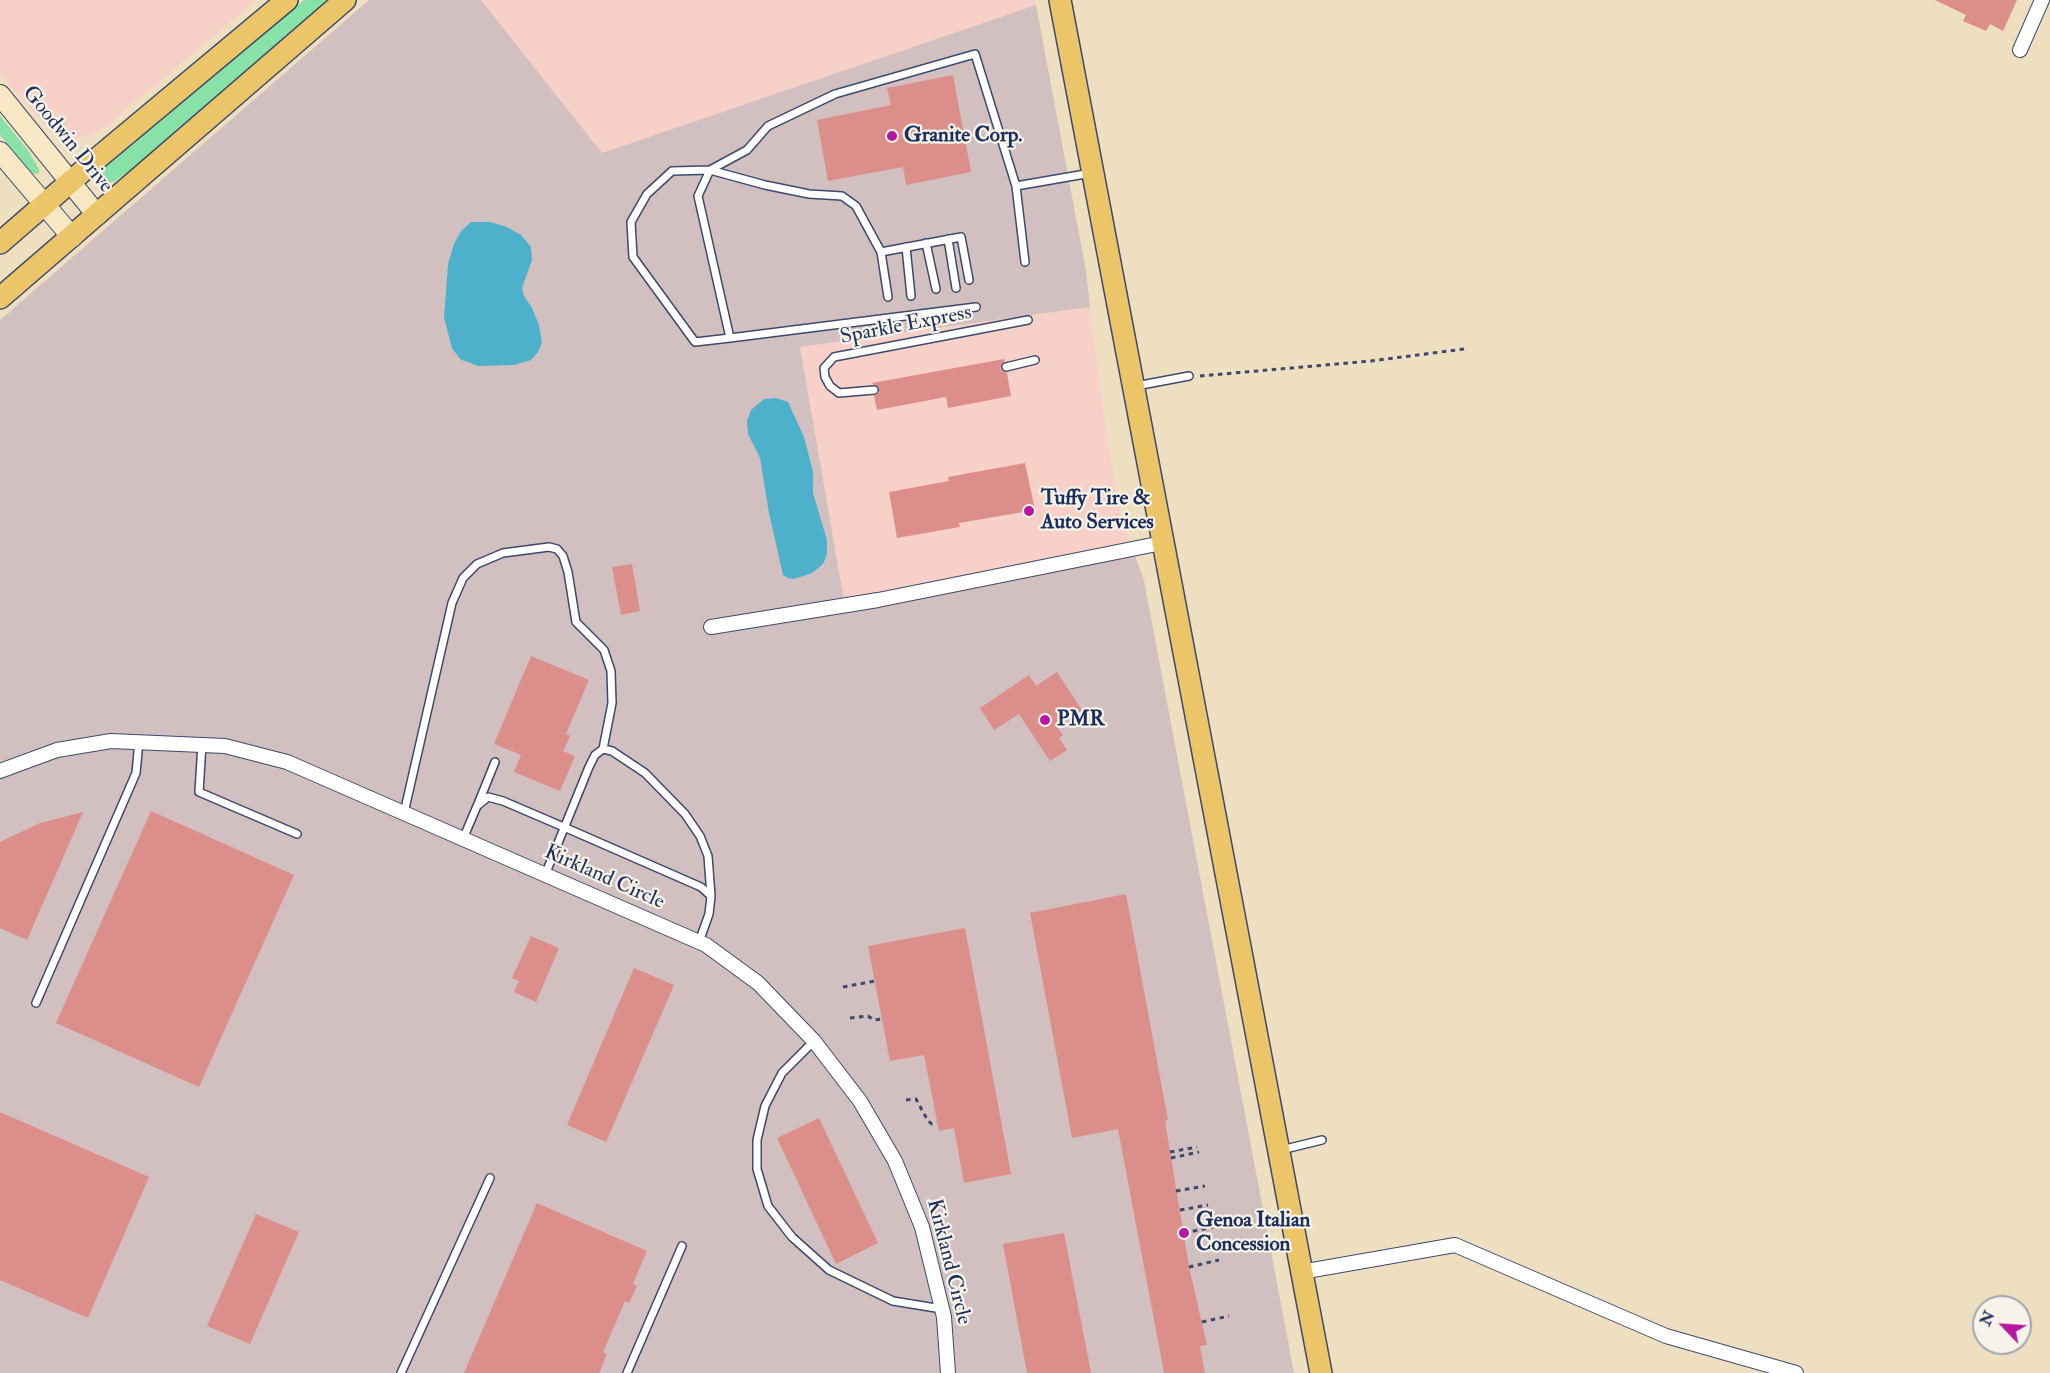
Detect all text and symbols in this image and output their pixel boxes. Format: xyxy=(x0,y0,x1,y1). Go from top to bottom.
street label: Goodwin Drive xyxy=(16,82,118,198)
place label: Granite Corp. xyxy=(904,123,1022,149)
marker: Granite Corp. xyxy=(885,129,899,143)
street label: Sparkle Express xyxy=(838,301,974,351)
place label: Tuffy Tire & Auto Services xyxy=(1041,486,1154,536)
marker: Tuffy Tire & Auto Services xyxy=(1022,504,1036,518)
place label: PMR xyxy=(1057,707,1105,733)
marker: PMR xyxy=(1038,713,1052,727)
street label: Kirkland Circle xyxy=(540,840,668,916)
street label: Kirkland Circle xyxy=(920,1197,976,1327)
place label: Genoa Italian Concession xyxy=(1196,1208,1310,1258)
marker: Genoa Italian Concession xyxy=(1177,1226,1191,1240)
north arrow xyxy=(1972,1295,2032,1355)
text: N xyxy=(1975,1308,2000,1329)

